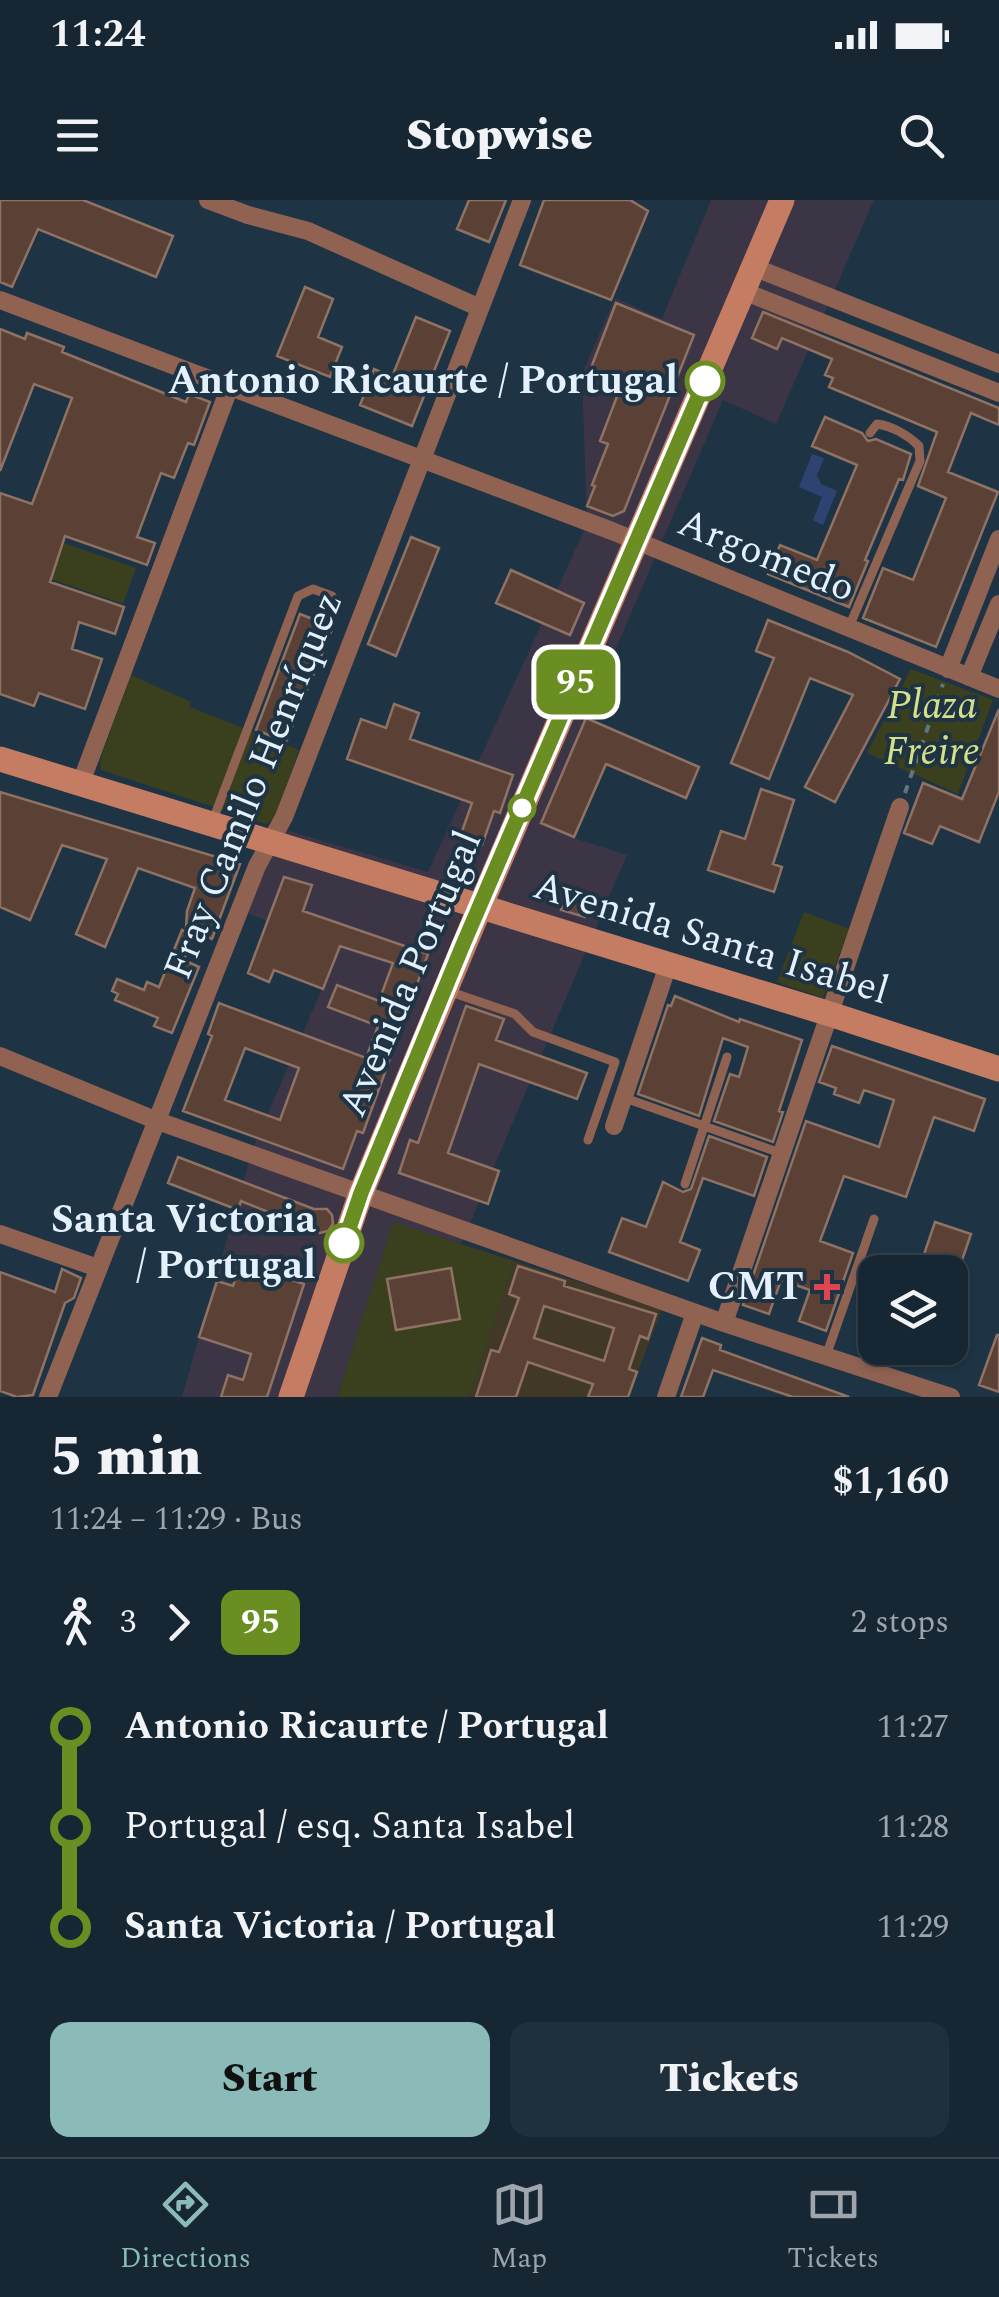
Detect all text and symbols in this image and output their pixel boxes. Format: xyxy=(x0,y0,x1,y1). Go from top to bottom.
text: 11:24 xyxy=(50,6,145,64)
text: Stopwise xyxy=(406,101,593,170)
icon: menu xyxy=(50,108,105,163)
icon: search xyxy=(894,108,949,163)
place label: Antonio Ricaurte / Portugal xyxy=(168,351,678,412)
marker: Antonio Ricaurte / Portugal xyxy=(686,362,724,400)
street label: Argomedo xyxy=(668,493,864,619)
street label: Fray Camilo Henríquez xyxy=(148,583,360,989)
line badge: 95 xyxy=(531,650,621,714)
text: 95 xyxy=(556,656,596,709)
park label: Plaza Freire xyxy=(884,676,980,783)
unlabelled marker xyxy=(509,795,535,821)
street label: Avenida Portugal xyxy=(323,821,499,1127)
street label: Avenida Santa Isabel xyxy=(526,856,896,1022)
place label: Santa Victoria / Portugal xyxy=(51,1190,316,1297)
marker: Santa Victoria / Portugal xyxy=(325,1224,363,1262)
map controls xyxy=(858,1255,968,1365)
button: layers xyxy=(858,1255,968,1365)
place label: CMT xyxy=(708,1257,804,1318)
marker: CMT xyxy=(814,1274,840,1300)
text: 5 min xyxy=(50,1416,202,1499)
text: $1,160 xyxy=(832,1453,949,1511)
text: 11:24 – 11:29 · Bus xyxy=(50,1495,303,1544)
icon: walk xyxy=(50,1595,105,1650)
icon: forward xyxy=(151,1595,206,1650)
text: 95 xyxy=(241,1596,280,1649)
text: 3 xyxy=(120,1598,136,1647)
text: 2 stops xyxy=(851,1598,949,1647)
text: Antonio Ricaurte / Portugal xyxy=(124,1698,609,1756)
text: 11:27 xyxy=(877,1703,949,1752)
text: Portugal / esq. Santa Isabel xyxy=(124,1798,575,1856)
text: 11:28 xyxy=(877,1803,949,1852)
text: Santa Victoria / Portugal xyxy=(124,1898,556,1956)
text: 11:29 xyxy=(877,1903,949,1952)
button: Start xyxy=(50,2022,490,2137)
button: Tickets xyxy=(510,2022,949,2137)
tab: Directions xyxy=(120,2177,251,2280)
tab: Map xyxy=(491,2177,547,2280)
tab: Tickets xyxy=(787,2177,879,2280)

